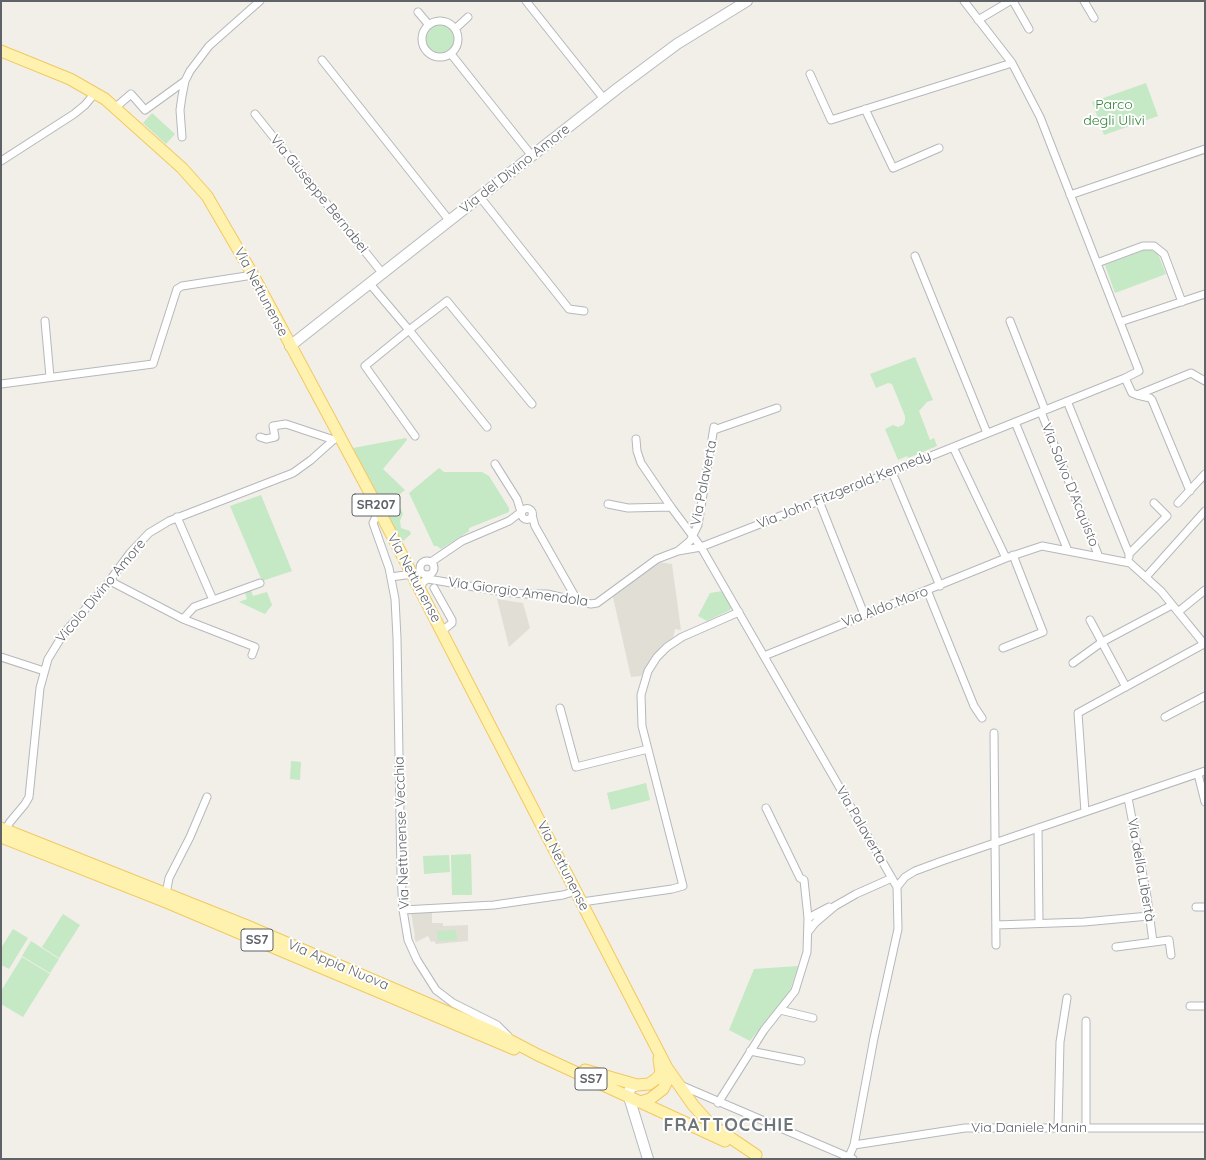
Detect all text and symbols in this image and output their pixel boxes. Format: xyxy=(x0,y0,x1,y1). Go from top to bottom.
park label: Parco degli Ulivi xyxy=(1083,97,1145,130)
street label: Via del Divino Amore xyxy=(457,121,573,217)
street label: Via Giuseppe Bernabei xyxy=(266,132,372,256)
street label: Via Nettunense xyxy=(230,244,292,340)
street label: Via Salvo D'Acquisto xyxy=(1038,421,1102,549)
street label: Via Palaverta xyxy=(687,439,721,527)
street label: Via John Fitzgerald Kennedy xyxy=(754,447,934,533)
road number: SR207 xyxy=(352,494,400,516)
street label: Via Nettunense xyxy=(383,530,445,626)
street label: Vicolo Divino Amore xyxy=(53,536,149,646)
street label: Via Giorgio Amendola xyxy=(447,574,589,610)
street label: Via Aldo Moro xyxy=(839,583,931,631)
street label: Via Nettunense Vecchia xyxy=(391,756,413,910)
street label: Via Palaverta xyxy=(832,783,890,867)
street label: Via della Libertà xyxy=(1124,817,1158,923)
street label: Via Nettunense xyxy=(533,818,593,914)
road number: SS7 xyxy=(241,929,273,951)
street label: Via Appia Nuova xyxy=(285,936,391,994)
road number: SS7 xyxy=(575,1068,607,1090)
district label: FRATTOCCHIE xyxy=(663,1115,795,1137)
street label: Via Daniele Manin xyxy=(971,1120,1087,1136)

